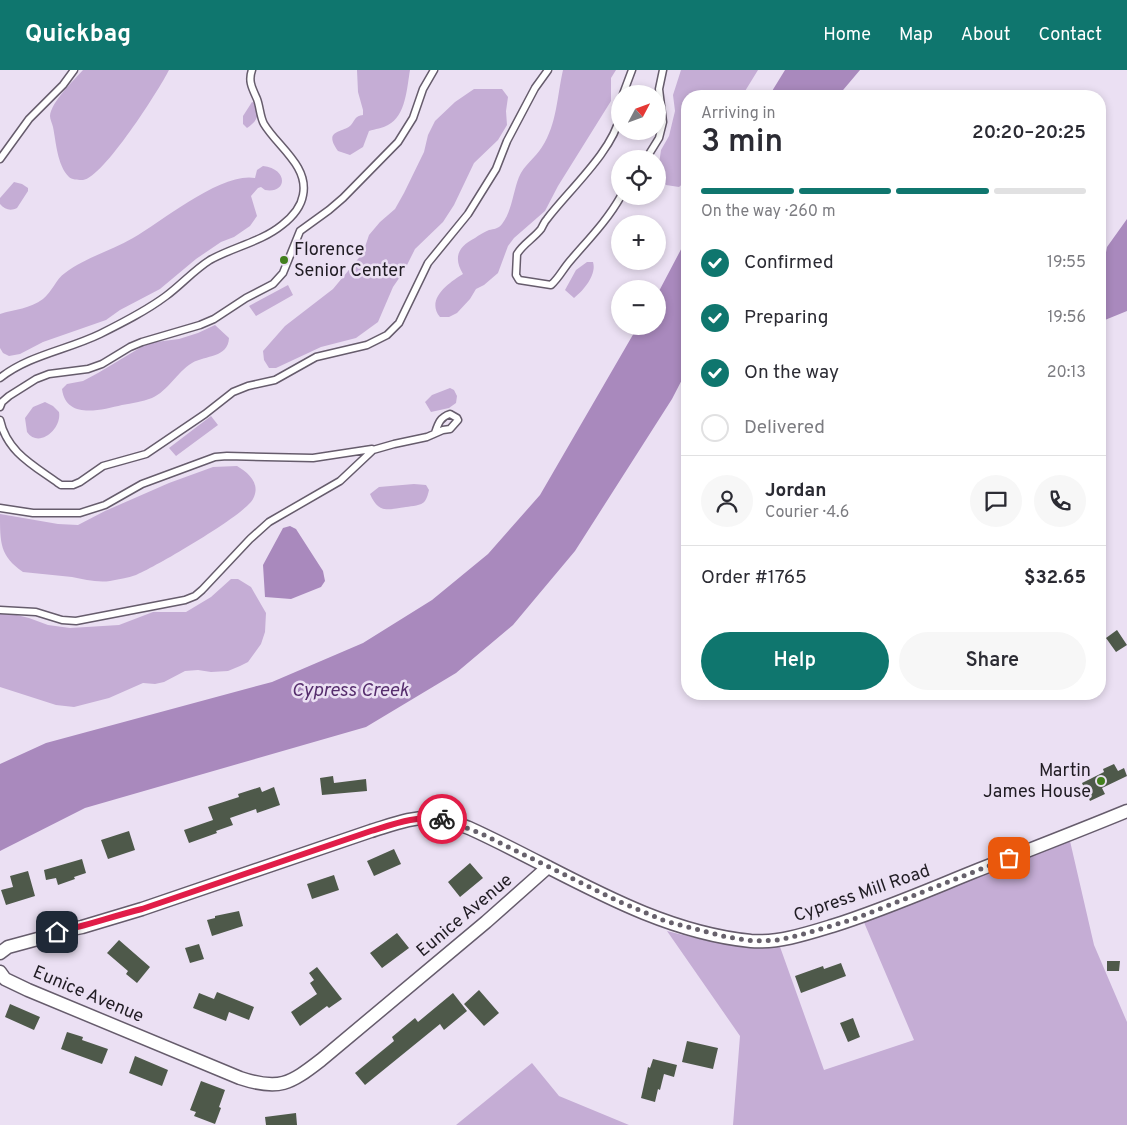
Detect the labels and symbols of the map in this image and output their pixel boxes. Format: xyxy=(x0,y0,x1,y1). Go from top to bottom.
north arrow xyxy=(611,85,666,140)
place label: Florence Senior Center xyxy=(294,239,405,283)
marker: Florence Senior Center xyxy=(278,254,290,266)
water label: Cypress Creek xyxy=(291,679,409,703)
place label: Martin James House xyxy=(983,760,1091,804)
marker: Martin James House xyxy=(1095,775,1107,787)
courier xyxy=(417,794,467,844)
pin xyxy=(988,837,1030,879)
street label: Cypress Mill Road xyxy=(791,860,933,928)
street label: Eunice Avenue xyxy=(412,869,518,963)
pin xyxy=(36,911,78,953)
street label: Eunice Avenue xyxy=(29,961,147,1029)

